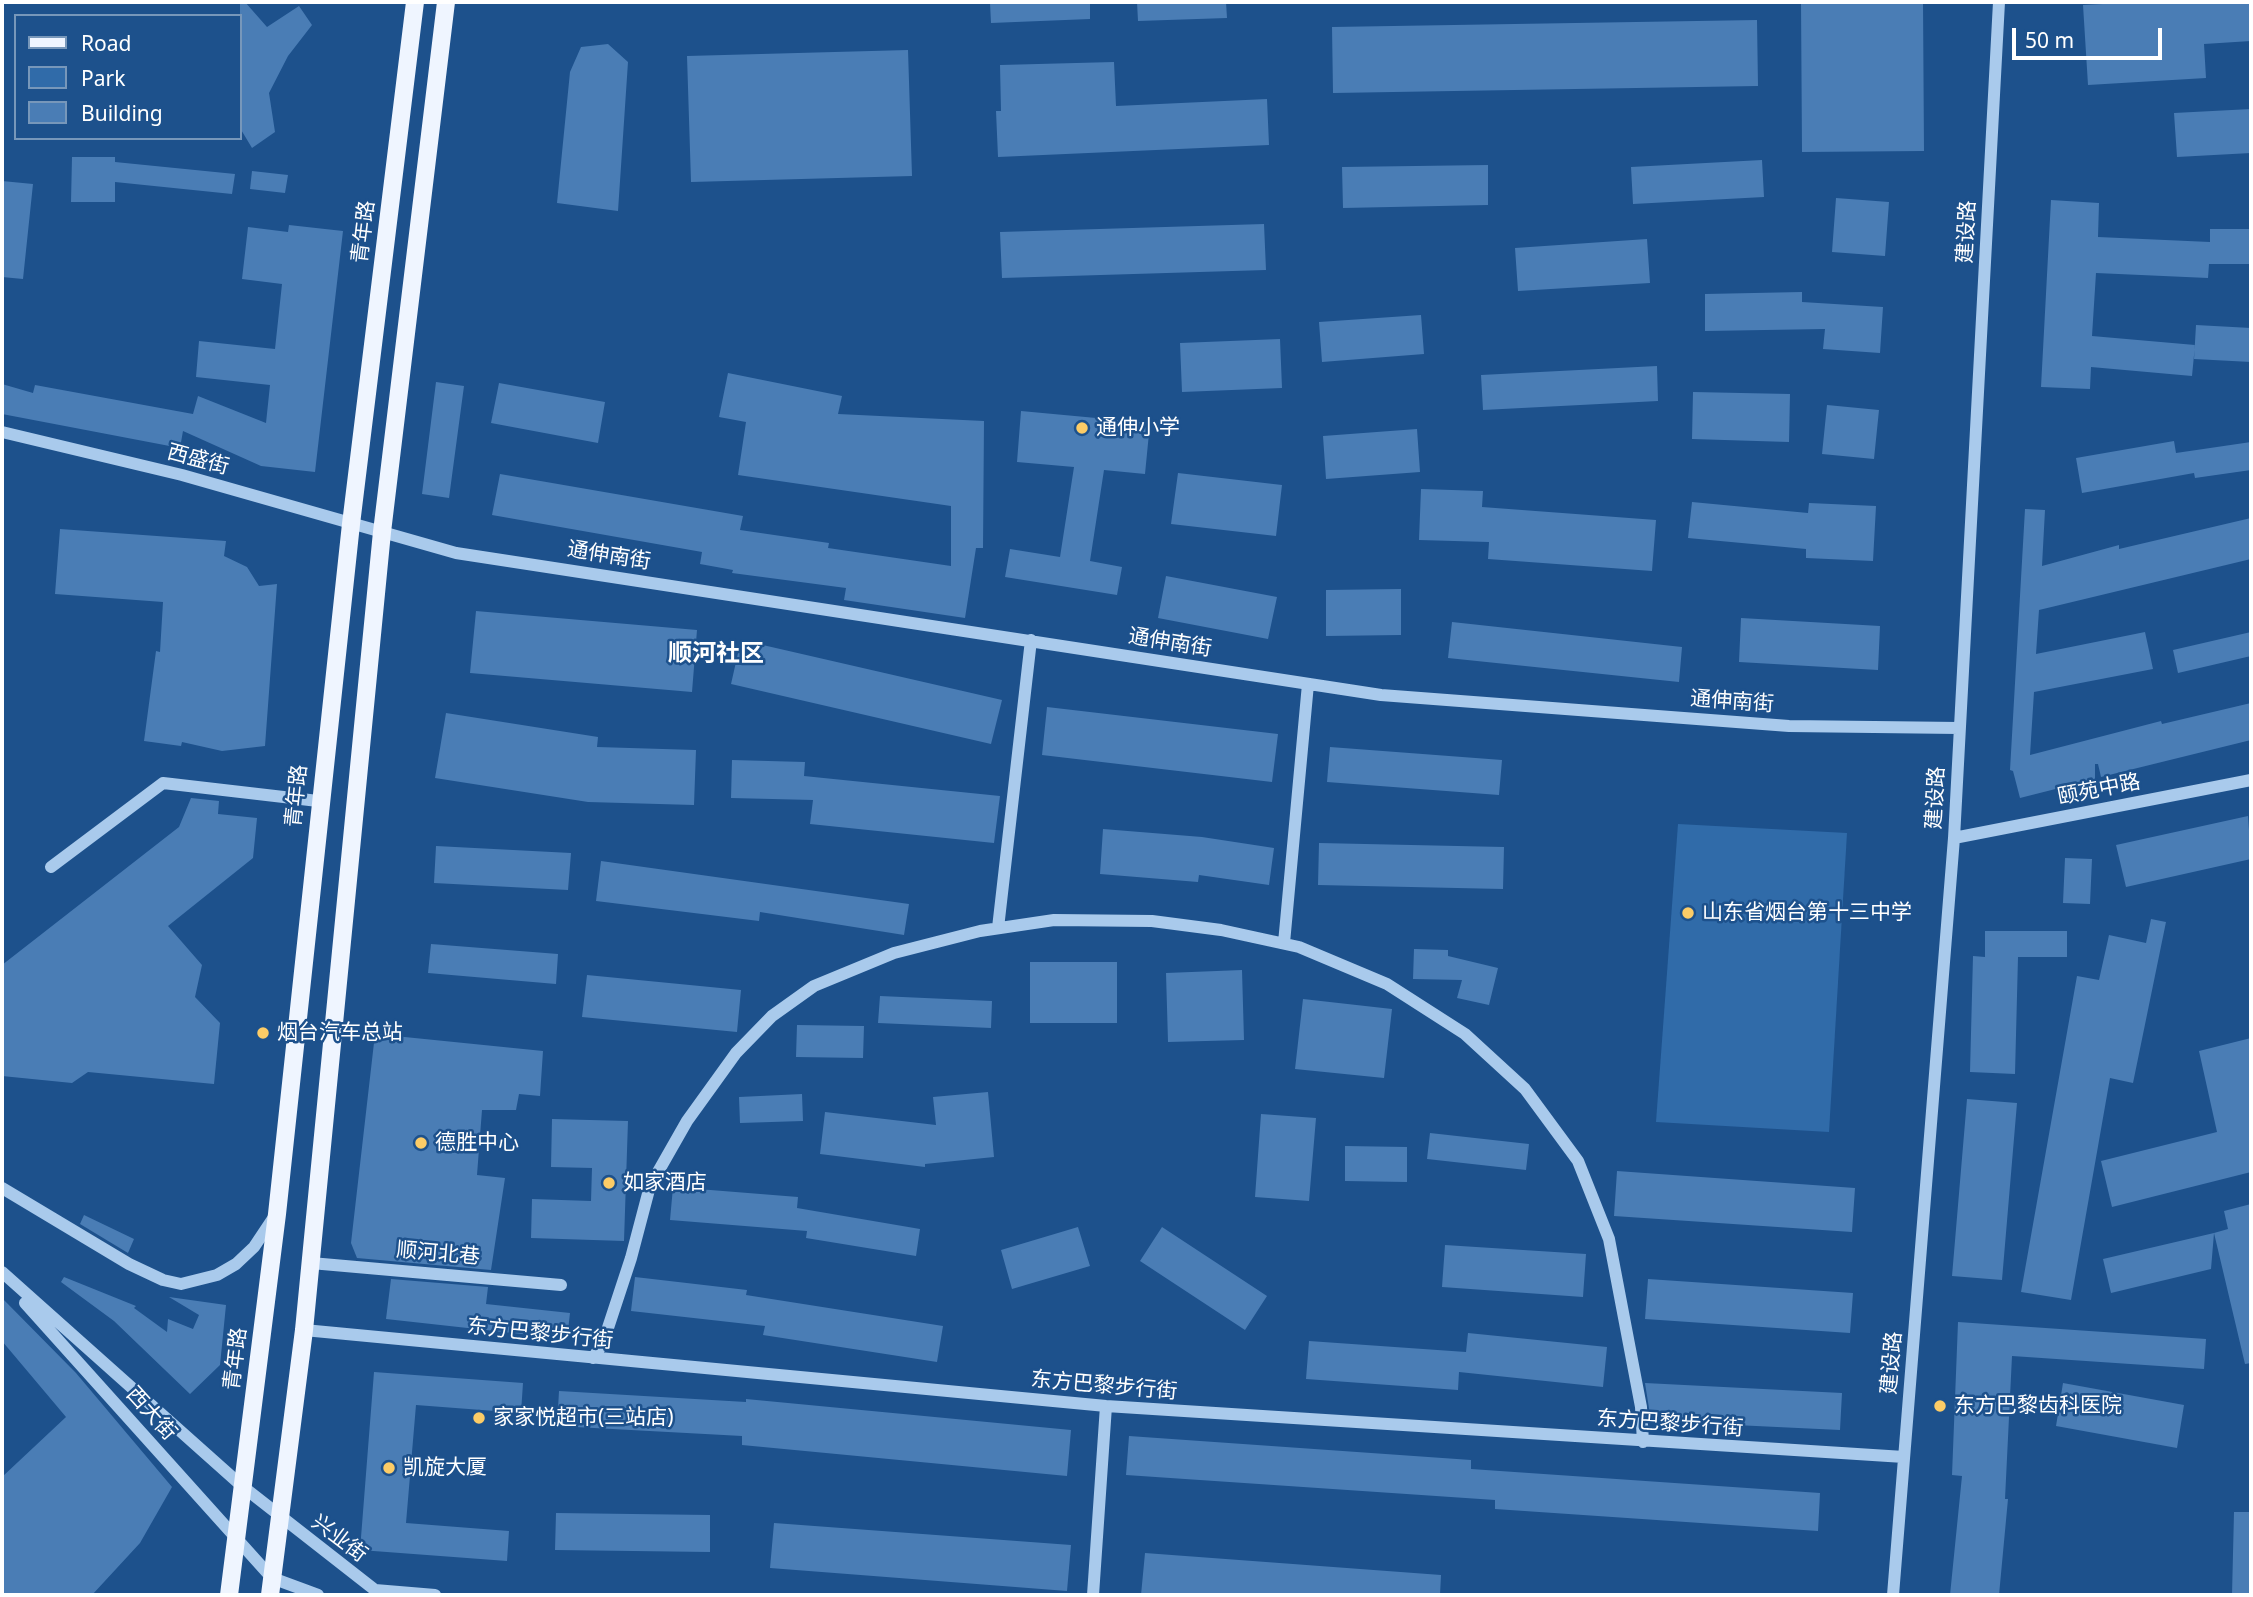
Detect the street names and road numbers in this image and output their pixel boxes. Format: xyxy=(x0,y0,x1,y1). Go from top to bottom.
street label: 青年路 xyxy=(348,199,380,265)
street label: 建设路 xyxy=(1953,200,1981,264)
street label: 西盛街 xyxy=(164,440,232,480)
street label: 通伸南街 xyxy=(566,537,652,575)
street label: 通伸南街 xyxy=(1127,624,1213,662)
street label: 通伸南街 xyxy=(1689,687,1775,717)
street label: 青年路 xyxy=(281,763,313,829)
street label: 建设路 xyxy=(1922,766,1950,830)
street label: 颐苑中路 xyxy=(2055,770,2143,810)
street label: 顺河北巷 xyxy=(395,1238,481,1270)
street label: 东方巴黎步行街 xyxy=(466,1314,614,1354)
street label: 青年路 xyxy=(220,1326,252,1392)
street label: 建设路 xyxy=(1877,1331,1907,1395)
street label: 东方巴黎步行街 xyxy=(1030,1367,1178,1405)
street label: 西大街 xyxy=(121,1382,181,1446)
street label: 东方巴黎步行街 xyxy=(1596,1406,1744,1442)
street label: 兴业街 xyxy=(306,1510,372,1568)

